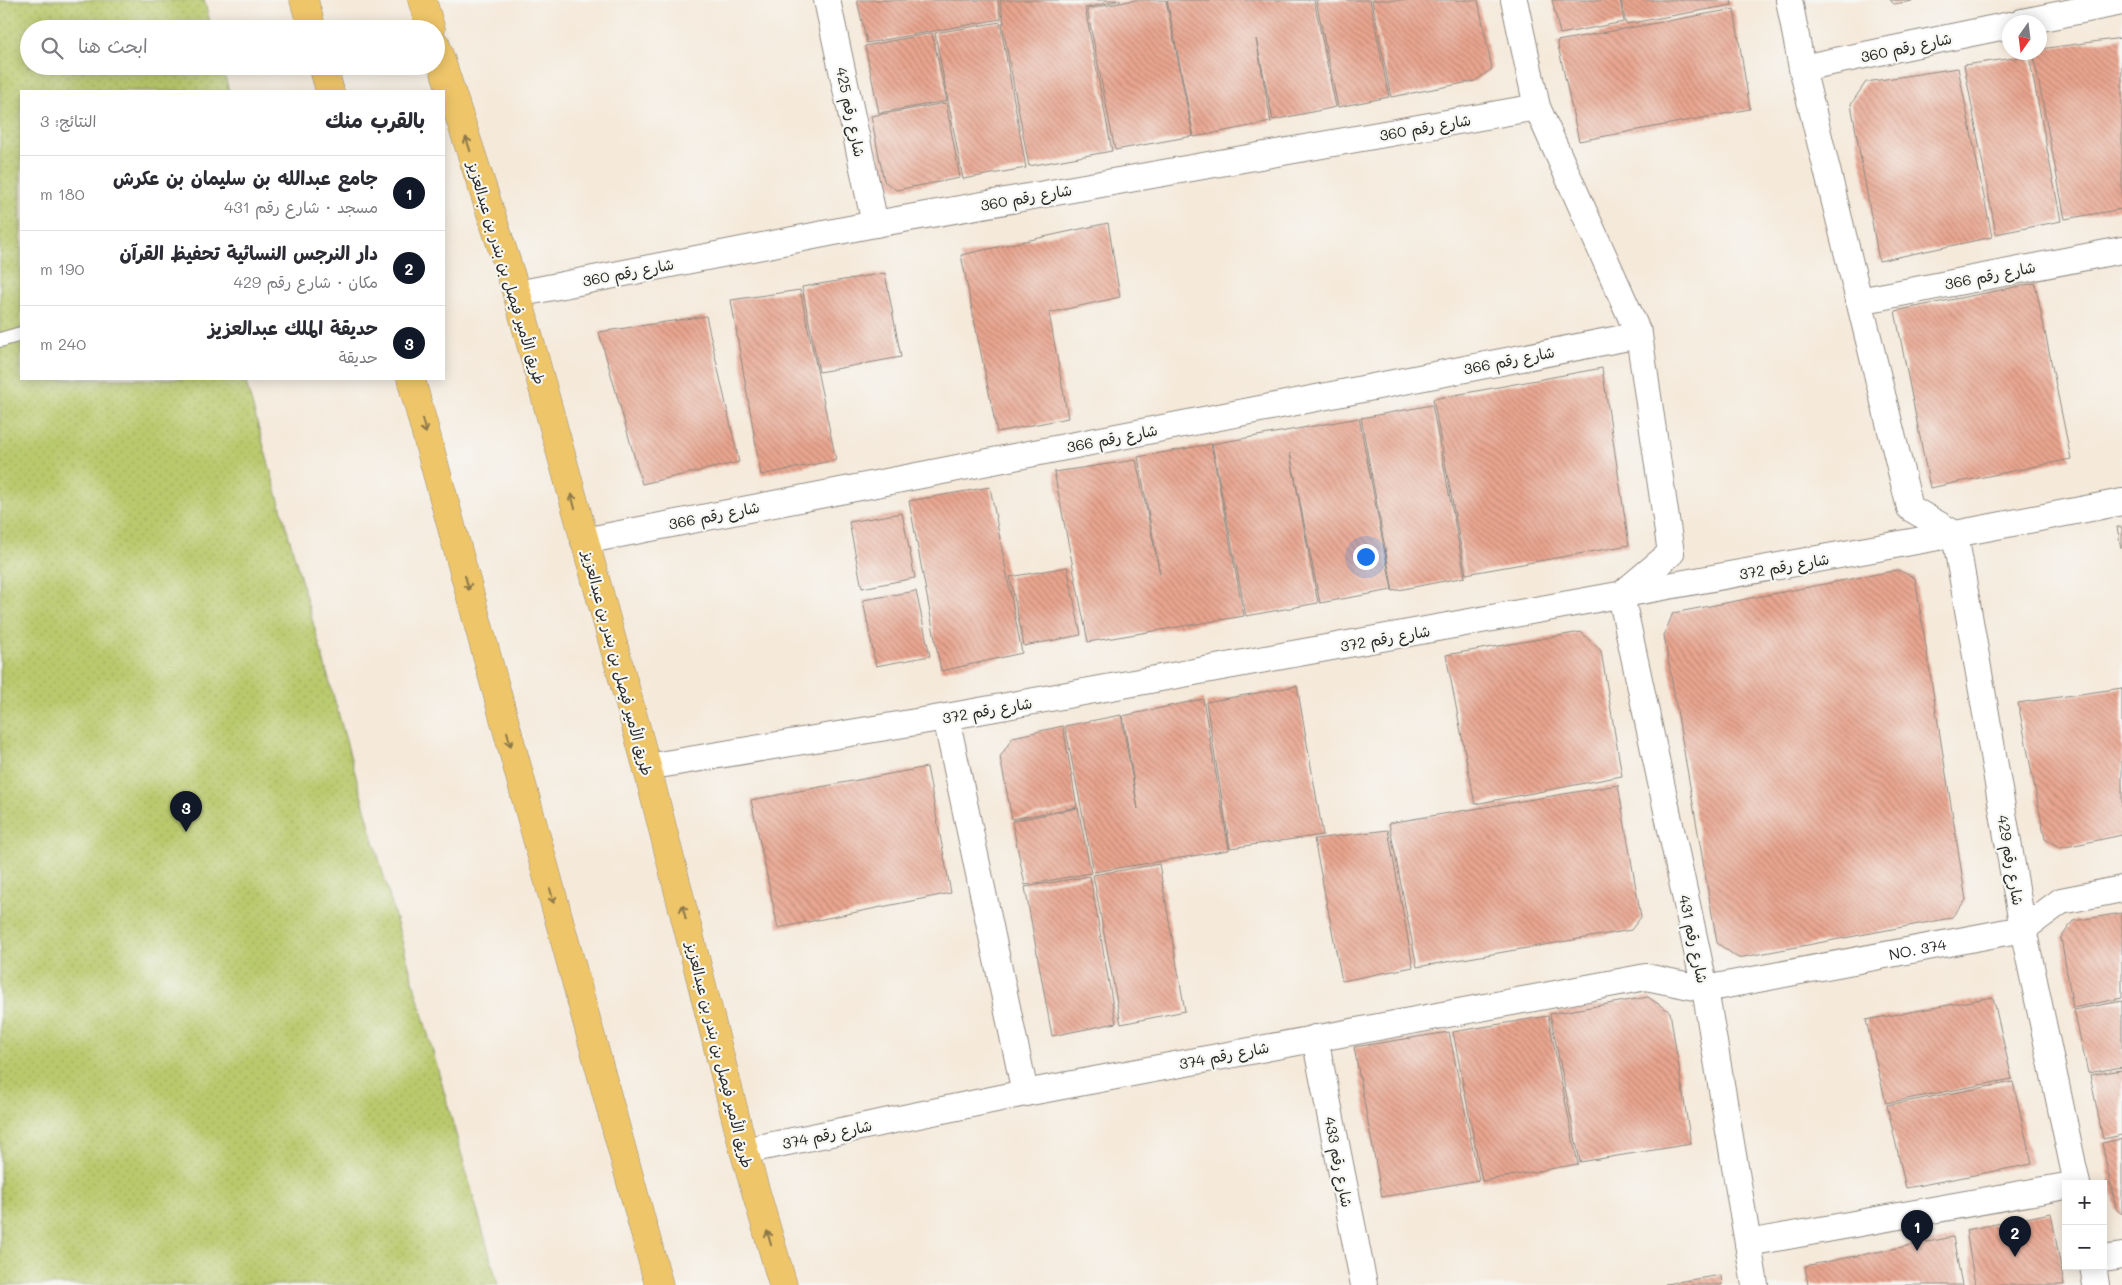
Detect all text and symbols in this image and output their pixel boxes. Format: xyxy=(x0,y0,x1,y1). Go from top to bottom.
north arrow xyxy=(2002,15,2047,60)
search box xyxy=(20,20,445,75)
street label: شارع رقم 360 xyxy=(1859,28,1954,69)
text: ابحث هنا xyxy=(78,33,148,58)
icon: search xyxy=(38,34,66,62)
street label: شارع رقم 425 xyxy=(829,65,870,159)
text: بالقرب منك xyxy=(325,106,425,133)
street label: شارع رقم 360 xyxy=(1378,109,1473,148)
text: النتائج: 3 xyxy=(40,110,96,131)
one-way arrow xyxy=(463,137,472,152)
street label: طريق الأمير فيصل بن بندر بن عبدالعزيز xyxy=(463,157,550,387)
text: جامع عبدالله بن سليمان بن عكرش xyxy=(113,165,378,190)
street label: شارع رقم 360 xyxy=(979,179,1074,218)
text: 180 m xyxy=(40,183,85,204)
text: 1 xyxy=(405,183,413,204)
text: مسجد · شارع رقم 431 xyxy=(224,196,378,217)
text: دار النرجس النسائية تحفيظ القرآن xyxy=(120,240,378,265)
street label: شارع رقم 360 xyxy=(581,253,676,294)
street label: شارع رقم 366 xyxy=(1943,256,2038,297)
text: 190 m xyxy=(40,258,84,279)
text: 2 xyxy=(405,258,413,279)
text: مكان · شارع رقم 429 xyxy=(234,271,378,292)
text: حديقة الملك عبدالعزيز xyxy=(208,315,378,340)
text: 240 m xyxy=(40,333,86,354)
text: 3 xyxy=(404,333,414,354)
street label: شارع رقم 366 xyxy=(1462,341,1557,382)
text: حديقة xyxy=(339,346,378,367)
one-way arrow xyxy=(419,417,429,433)
street label: شارع رقم 366 xyxy=(1065,419,1160,460)
one-way arrow xyxy=(568,494,578,510)
street label: شارع رقم 366 xyxy=(667,496,762,537)
your location xyxy=(1353,544,1379,570)
street label: طريق الأمير فيصل بن بندر بن عبدالعزيز xyxy=(578,546,658,778)
street label: شارع رقم 372 xyxy=(1737,548,1831,587)
one-way arrow xyxy=(462,574,472,590)
street label: شارع رقم 372 xyxy=(1338,620,1432,659)
street label: شارع رقم 372 xyxy=(940,692,1034,731)
one-way arrow xyxy=(505,731,515,747)
pin: 3 xyxy=(170,791,202,832)
street label: شارع رقم 429 xyxy=(1990,813,2029,907)
one-way arrow xyxy=(548,888,558,904)
street label: شارع رقم 431 xyxy=(1672,893,1713,986)
one-way arrow xyxy=(678,904,688,920)
street label: NO. 374 xyxy=(1887,934,1948,964)
street label: طريق الأمير فيصل بن بندر بن عبدالعزيز xyxy=(682,938,758,1170)
street label: شارع رقم 374 xyxy=(1177,1036,1271,1076)
street label: شارع رقم 374 xyxy=(780,1115,874,1156)
street label: شارع رقم 433 xyxy=(1317,1115,1358,1210)
map controls xyxy=(2062,1180,2107,1270)
button: + xyxy=(2062,1180,2107,1225)
pin: 1 xyxy=(1901,1210,1933,1251)
pin: 2 xyxy=(1999,1216,2031,1257)
button: − xyxy=(2062,1225,2107,1270)
one-way arrow xyxy=(764,1231,774,1247)

